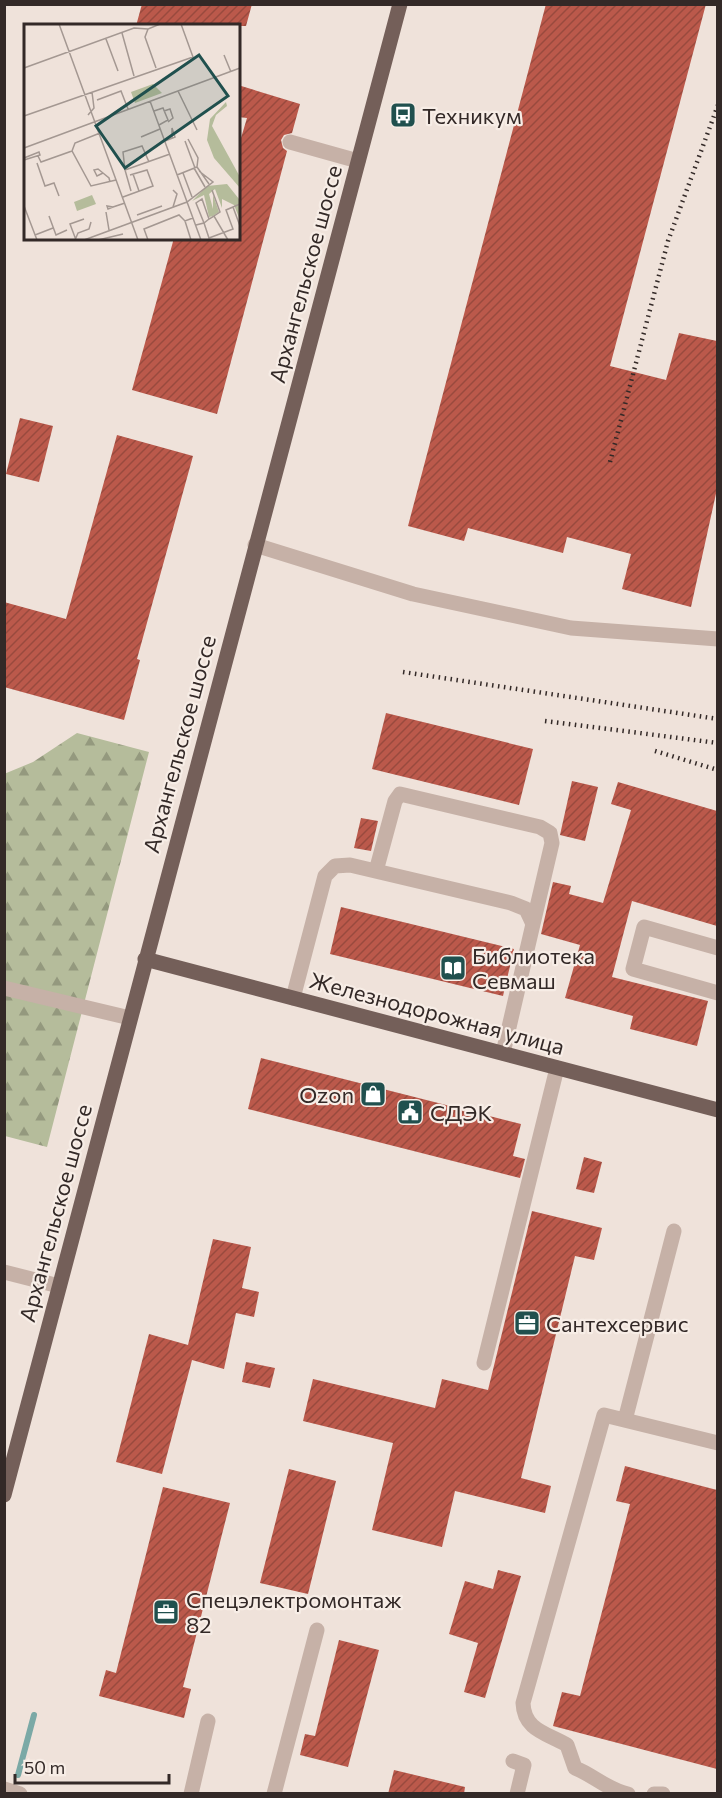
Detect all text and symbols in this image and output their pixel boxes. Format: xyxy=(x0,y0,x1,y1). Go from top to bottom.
inset map xyxy=(24,24,240,240)
bus stop icon: Техникум xyxy=(388,100,418,130)
place label: Техникум xyxy=(422,102,522,129)
street label: Архангельское шоссе xyxy=(263,162,347,386)
street label: Архангельское шоссе xyxy=(137,632,221,856)
place label: Библиотека Севмаш xyxy=(472,942,595,994)
library icon: Библиотека Севмаш xyxy=(438,953,468,983)
street label: Железнодорожная улица xyxy=(307,966,567,1060)
shop icon: Ozon xyxy=(358,1079,388,1109)
place label: Ozon xyxy=(299,1081,354,1108)
public building icon: СДЭК xyxy=(395,1097,425,1127)
place label: СДЭК xyxy=(430,1099,492,1126)
street label: Архангельское шоссе xyxy=(13,1101,97,1325)
office icon: Сантехсервис xyxy=(512,1308,542,1338)
place label: Сантехсервис xyxy=(546,1310,689,1337)
place label: Спецэлектромонтаж 82 xyxy=(186,1586,402,1638)
office icon: Спецэлектромонтаж 82 xyxy=(151,1597,181,1627)
scale bar xyxy=(15,1747,170,1785)
text: 50 m xyxy=(24,1756,65,1778)

